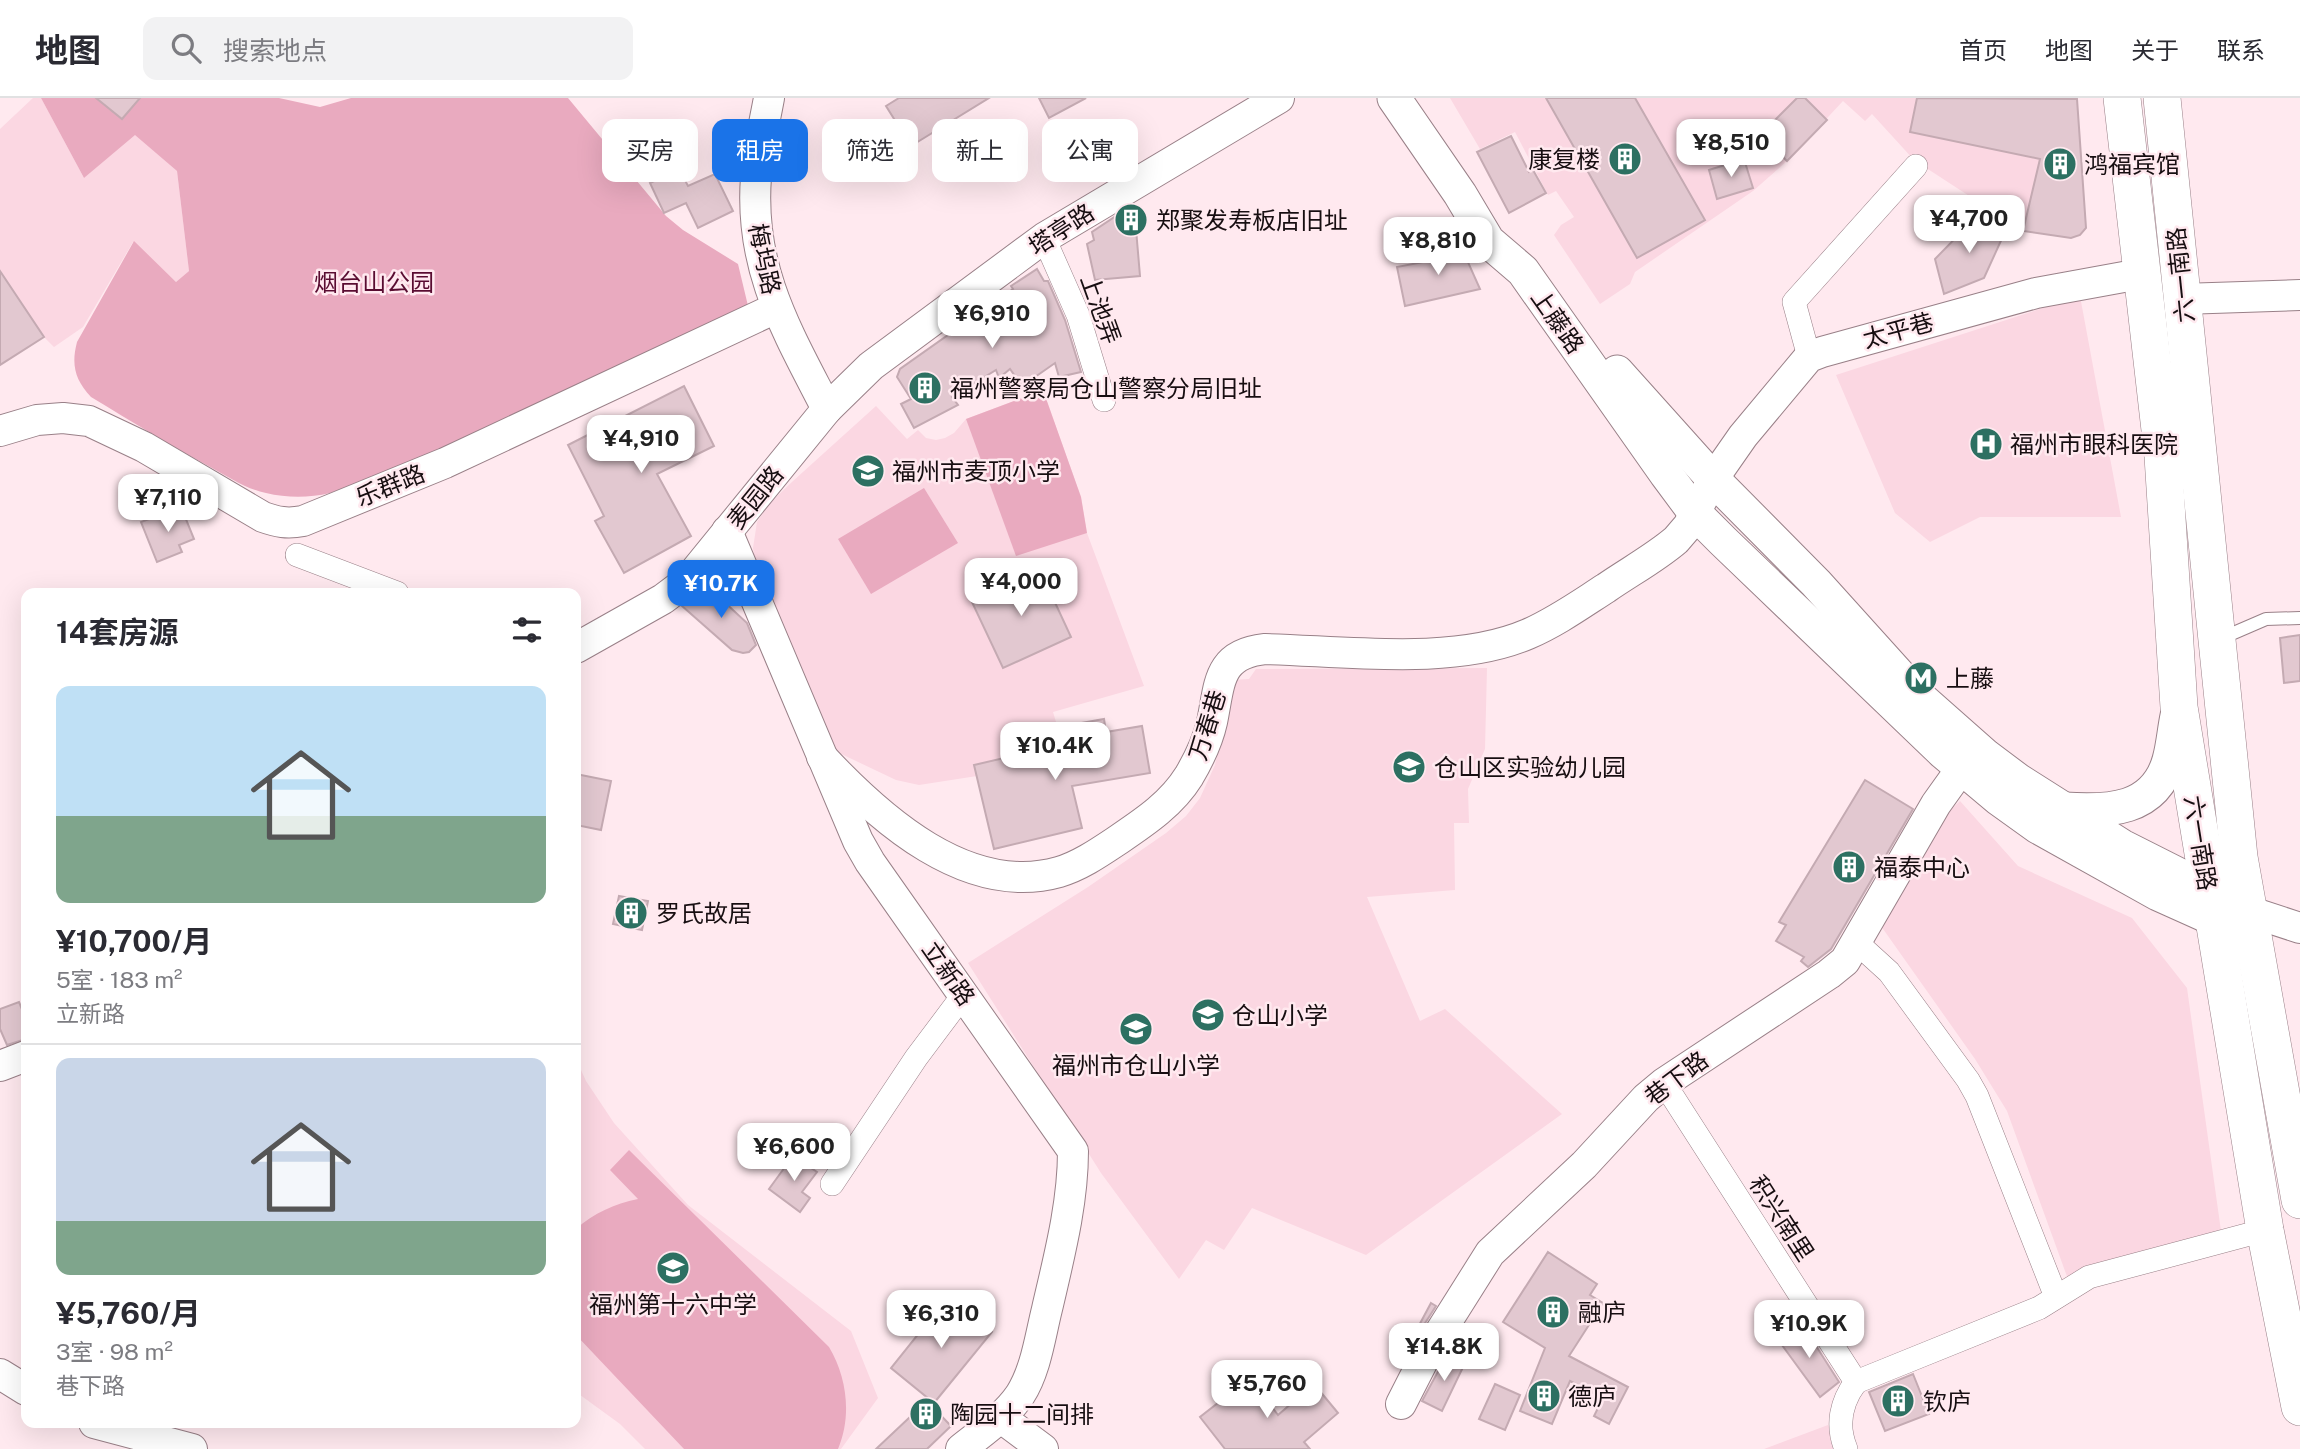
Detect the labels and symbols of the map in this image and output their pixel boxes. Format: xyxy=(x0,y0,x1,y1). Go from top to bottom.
pin: ¥8,510 xyxy=(1674,120,1788,179)
building icon: 康复楼 xyxy=(1606,140,1644,178)
place label: 康复楼 xyxy=(1528,145,1600,173)
building icon: 鸿福宾馆 xyxy=(2041,145,2079,183)
place label: 鸿福宾馆 xyxy=(2084,150,2180,178)
pin: ¥4,700 xyxy=(1912,195,2026,255)
street label: 塔亭路 xyxy=(1023,198,1099,260)
building icon: 郑聚发寿板店旧址 xyxy=(1112,201,1150,239)
place label: 郑聚发寿板店旧址 xyxy=(1156,206,1348,234)
pin: ¥8,810 xyxy=(1381,218,1495,277)
street label: 梅坞路 xyxy=(744,221,786,297)
street label: 六一南路 xyxy=(2161,226,2199,324)
park label: 烟台山公园 xyxy=(314,268,434,296)
street label: 上池弄 xyxy=(1076,270,1126,348)
street label: 上藤路 xyxy=(1526,283,1590,359)
pin: ¥6,910 xyxy=(935,290,1049,350)
street label: 太平巷 xyxy=(1860,307,1936,353)
building icon: 福州警察局仓山警察分局旧址 xyxy=(906,369,944,407)
place label: 福州警察局仓山警察分局旧址 xyxy=(950,374,1262,402)
pin: ¥4,910 xyxy=(584,416,698,475)
hospital icon: 福州市眼科医院 xyxy=(1967,425,2005,463)
place label: 福州市眼科医院 xyxy=(2010,430,2178,458)
school or university icon: 福州市麦顶小学 xyxy=(849,452,887,490)
place label: 福州市麦顶小学 xyxy=(892,457,1060,485)
street label: 乐群路 xyxy=(351,459,429,511)
street label: 麦园路 xyxy=(721,460,789,534)
pin: ¥7,110 xyxy=(111,474,225,534)
pin: ¥4,000 xyxy=(964,559,1078,618)
pin: ¥10.7K xyxy=(664,560,778,620)
metro station icon: 上藤 xyxy=(1902,659,1940,697)
place label: 上藤 xyxy=(1946,664,1994,692)
street label: 万春巷 xyxy=(1183,686,1231,764)
pin: ¥10.4K xyxy=(998,722,1112,782)
school or university icon: 仓山区实验幼儿园 xyxy=(1390,748,1428,786)
place label: 仓山区实验幼儿园 xyxy=(1434,753,1626,781)
street label: 六一南路 xyxy=(2180,793,2222,893)
building icon: 福泰中心 xyxy=(1830,848,1868,886)
place label: 福泰中心 xyxy=(1874,853,1970,881)
building icon: 罗氏故居 xyxy=(612,894,650,932)
place label: 罗氏故居 xyxy=(656,899,752,927)
street label: 立新路 xyxy=(917,935,981,1011)
school or university icon: 仓山小学 xyxy=(1189,996,1227,1034)
place label: 仓山小学 xyxy=(1232,1001,1328,1029)
school or university icon: 福州市仓山小学 xyxy=(1117,1010,1155,1048)
street label: 巷下路 xyxy=(1639,1045,1713,1111)
place label: 福州市仓山小学 xyxy=(1052,1051,1220,1079)
pin: ¥6,600 xyxy=(737,1124,851,1183)
street label: 积兴南里 xyxy=(1744,1170,1820,1266)
school or university icon: 福州第十六中学 xyxy=(654,1249,692,1287)
place label: 福州第十六中学 xyxy=(589,1290,757,1318)
pin: ¥6,310 xyxy=(884,1290,998,1350)
building icon: 融庐 xyxy=(1534,1293,1572,1331)
place label: 融庐 xyxy=(1578,1298,1626,1326)
pin: ¥10.9K xyxy=(1752,1300,1866,1360)
pin: ¥14.8K xyxy=(1387,1324,1501,1383)
pin: ¥5,760 xyxy=(1210,1360,1324,1420)
building icon: 德庐 xyxy=(1525,1377,1563,1415)
place label: 德庐 xyxy=(1568,1382,1616,1410)
building icon: 钦庐 xyxy=(1879,1382,1917,1420)
place label: 钦庐 xyxy=(1923,1387,1971,1415)
building icon: 陶园十二间排 xyxy=(907,1395,945,1433)
place label: 陶园十二间排 xyxy=(950,1400,1094,1428)

